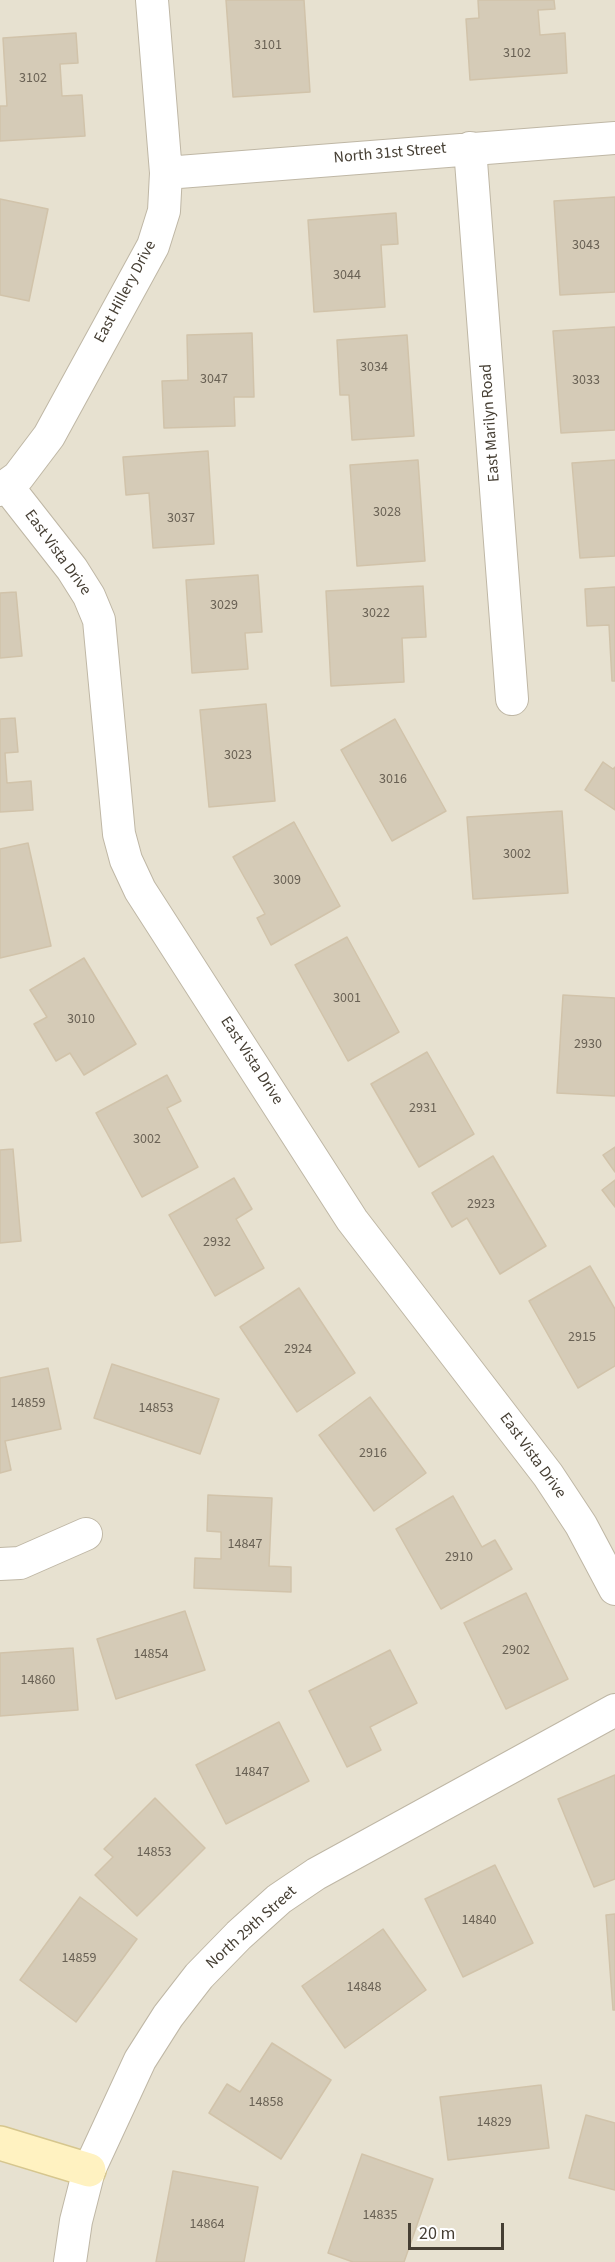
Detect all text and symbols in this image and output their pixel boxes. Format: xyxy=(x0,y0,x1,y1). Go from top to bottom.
house number: 3101 xyxy=(254,38,282,54)
house number: 3102 xyxy=(503,46,531,62)
house number: 3102 xyxy=(19,71,47,87)
street label: North 31st Street xyxy=(333,140,447,168)
street label: East Hillery Drive xyxy=(91,237,161,347)
house number: 3043 xyxy=(572,238,600,254)
house number: 3044 xyxy=(333,268,361,284)
house number: 3034 xyxy=(360,360,388,376)
street label: East Marilyn Road xyxy=(477,363,505,483)
house number: 3047 xyxy=(200,372,228,388)
house number: 3033 xyxy=(572,373,600,389)
house number: 3028 xyxy=(373,505,401,521)
street label: East Vista Drive xyxy=(20,506,94,600)
house number: 3037 xyxy=(167,511,195,527)
house number: 3029 xyxy=(210,598,238,614)
house number: 3022 xyxy=(362,606,390,622)
house number: 3023 xyxy=(224,748,252,764)
house number: 3016 xyxy=(379,772,407,788)
house number: 3002 xyxy=(503,847,531,863)
house number: 3009 xyxy=(273,873,301,889)
house number: 3001 xyxy=(333,991,361,1007)
house number: 3010 xyxy=(67,1012,95,1028)
street label: East Vista Drive xyxy=(215,1013,287,1109)
house number: 2930 xyxy=(574,1037,602,1053)
house number: 2931 xyxy=(409,1101,437,1117)
house number: 3002 xyxy=(133,1132,161,1148)
house number: 2923 xyxy=(467,1197,495,1213)
house number: 2932 xyxy=(203,1235,231,1251)
house number: 2915 xyxy=(568,1330,596,1346)
house number: 2924 xyxy=(284,1342,312,1358)
house number: 14859 xyxy=(11,1396,45,1412)
house number: 14853 xyxy=(139,1401,173,1417)
street label: East Vista Drive xyxy=(495,1409,569,1503)
house number: 2916 xyxy=(359,1446,387,1462)
house number: 14847 xyxy=(228,1537,262,1553)
house number: 2910 xyxy=(445,1550,473,1566)
house number: 2902 xyxy=(502,1643,530,1659)
house number: 14854 xyxy=(134,1647,168,1663)
house number: 14860 xyxy=(21,1673,55,1689)
house number: 14847 xyxy=(235,1765,269,1781)
house number: 14853 xyxy=(137,1845,171,1861)
street label: North 29th Street xyxy=(203,1882,301,1974)
house number: 14840 xyxy=(462,1913,496,1929)
house number: 14859 xyxy=(62,1951,96,1967)
house number: 14848 xyxy=(347,1980,381,1996)
house number: 14858 xyxy=(249,2095,283,2111)
house number: 14829 xyxy=(477,2115,511,2131)
house number: 14835 xyxy=(363,2208,397,2224)
scale bar xyxy=(411,2211,507,2249)
house number: 14864 xyxy=(190,2217,224,2233)
text: 20 m xyxy=(419,2221,455,2246)

